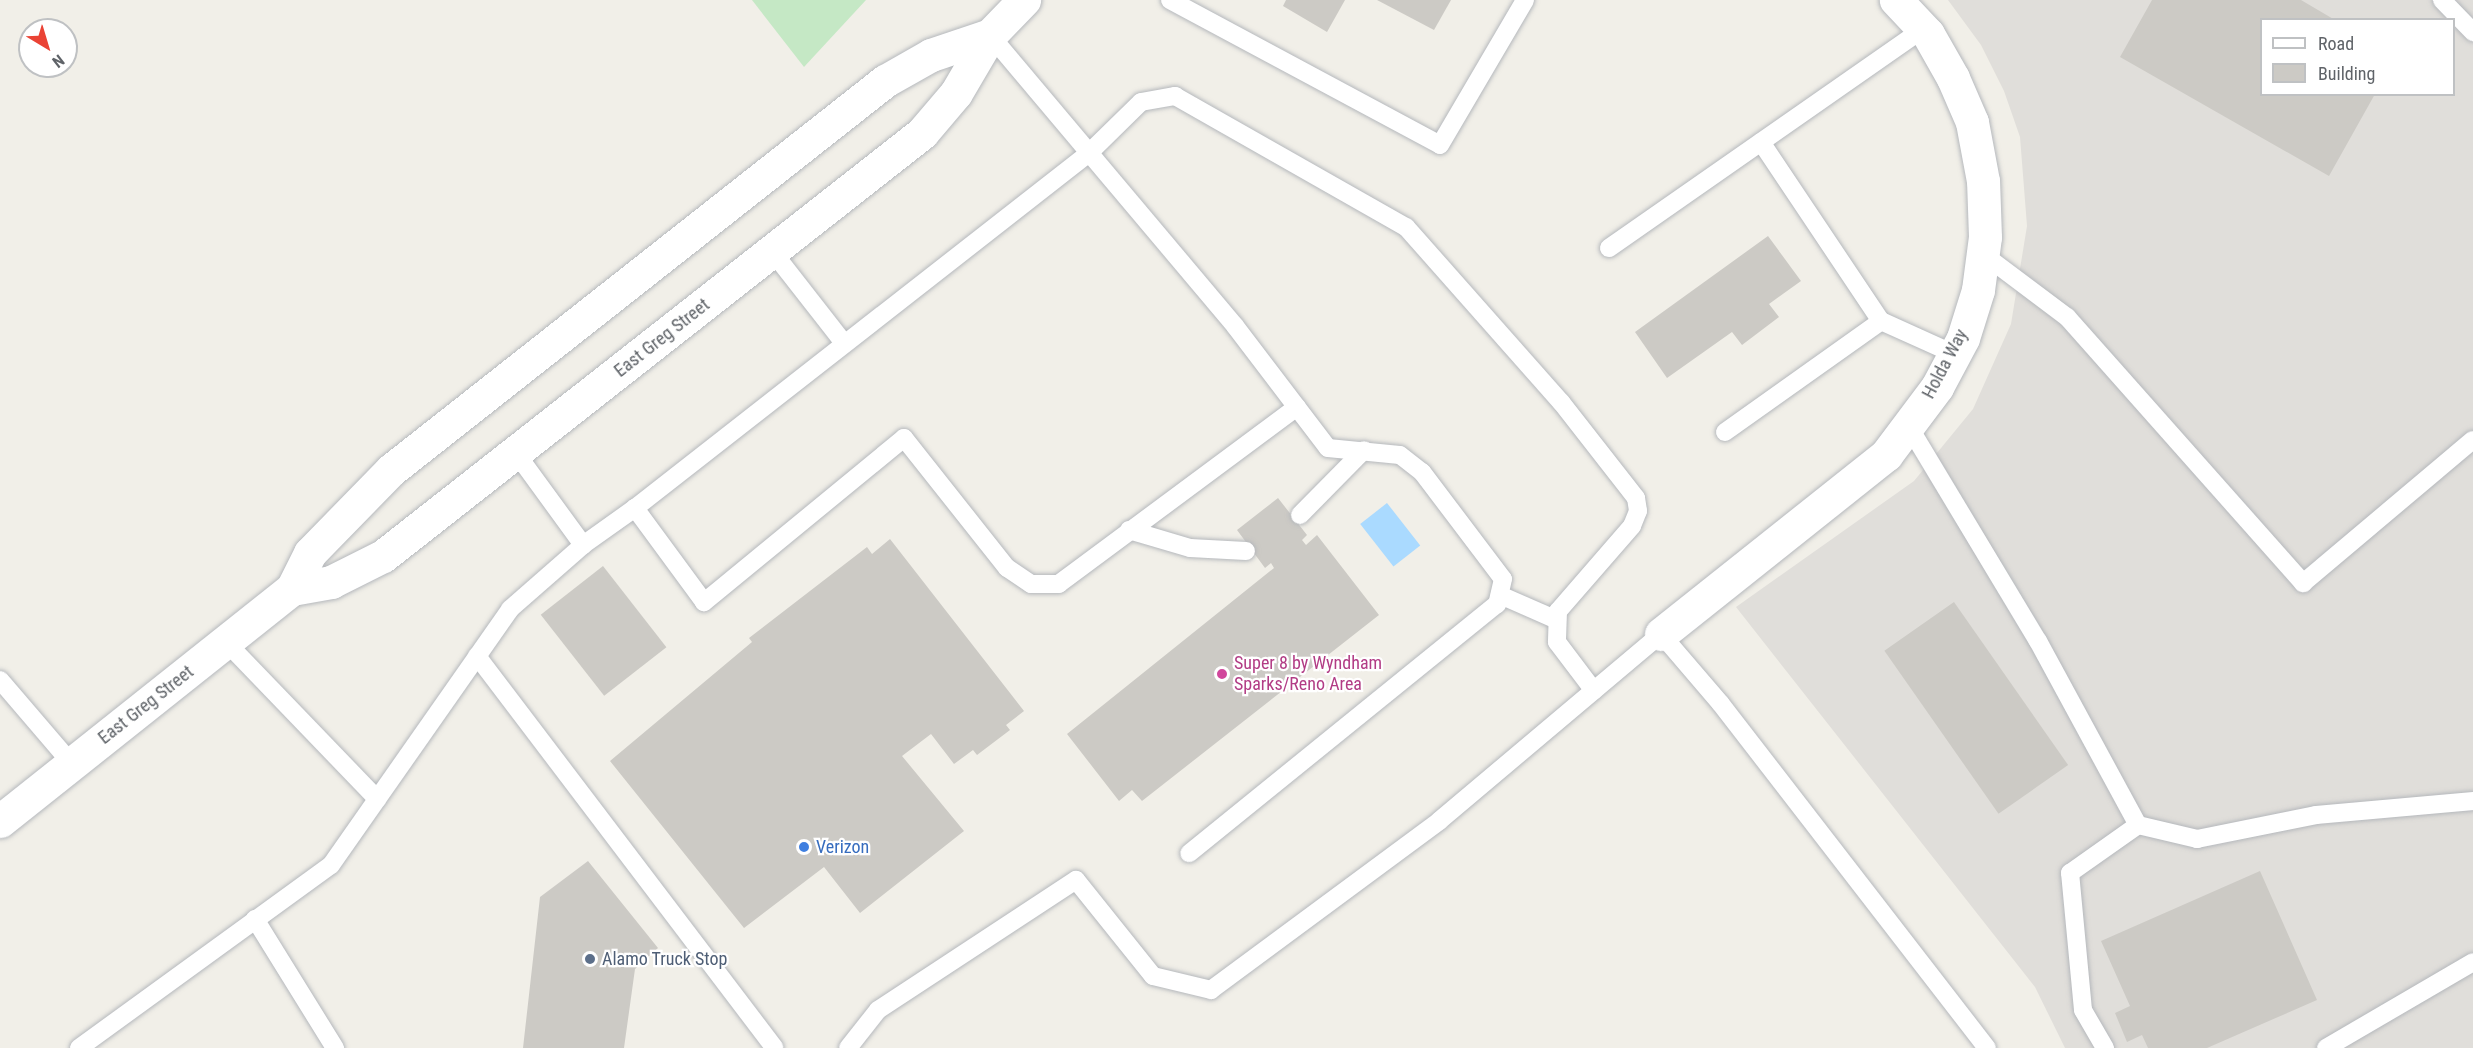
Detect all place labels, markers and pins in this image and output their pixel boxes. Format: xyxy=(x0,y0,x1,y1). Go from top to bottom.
place label: Super 8 by Wyndham Sparks/Reno Area xyxy=(1234,653,1382,696)
marker: Super 8 by Wyndham Sparks/Reno Area xyxy=(1215,667,1229,681)
place label: Verizon xyxy=(816,836,869,858)
marker: Verizon xyxy=(797,840,811,854)
place label: Alamo Truck Stop xyxy=(602,948,728,970)
marker: Alamo Truck Stop xyxy=(583,952,597,966)

